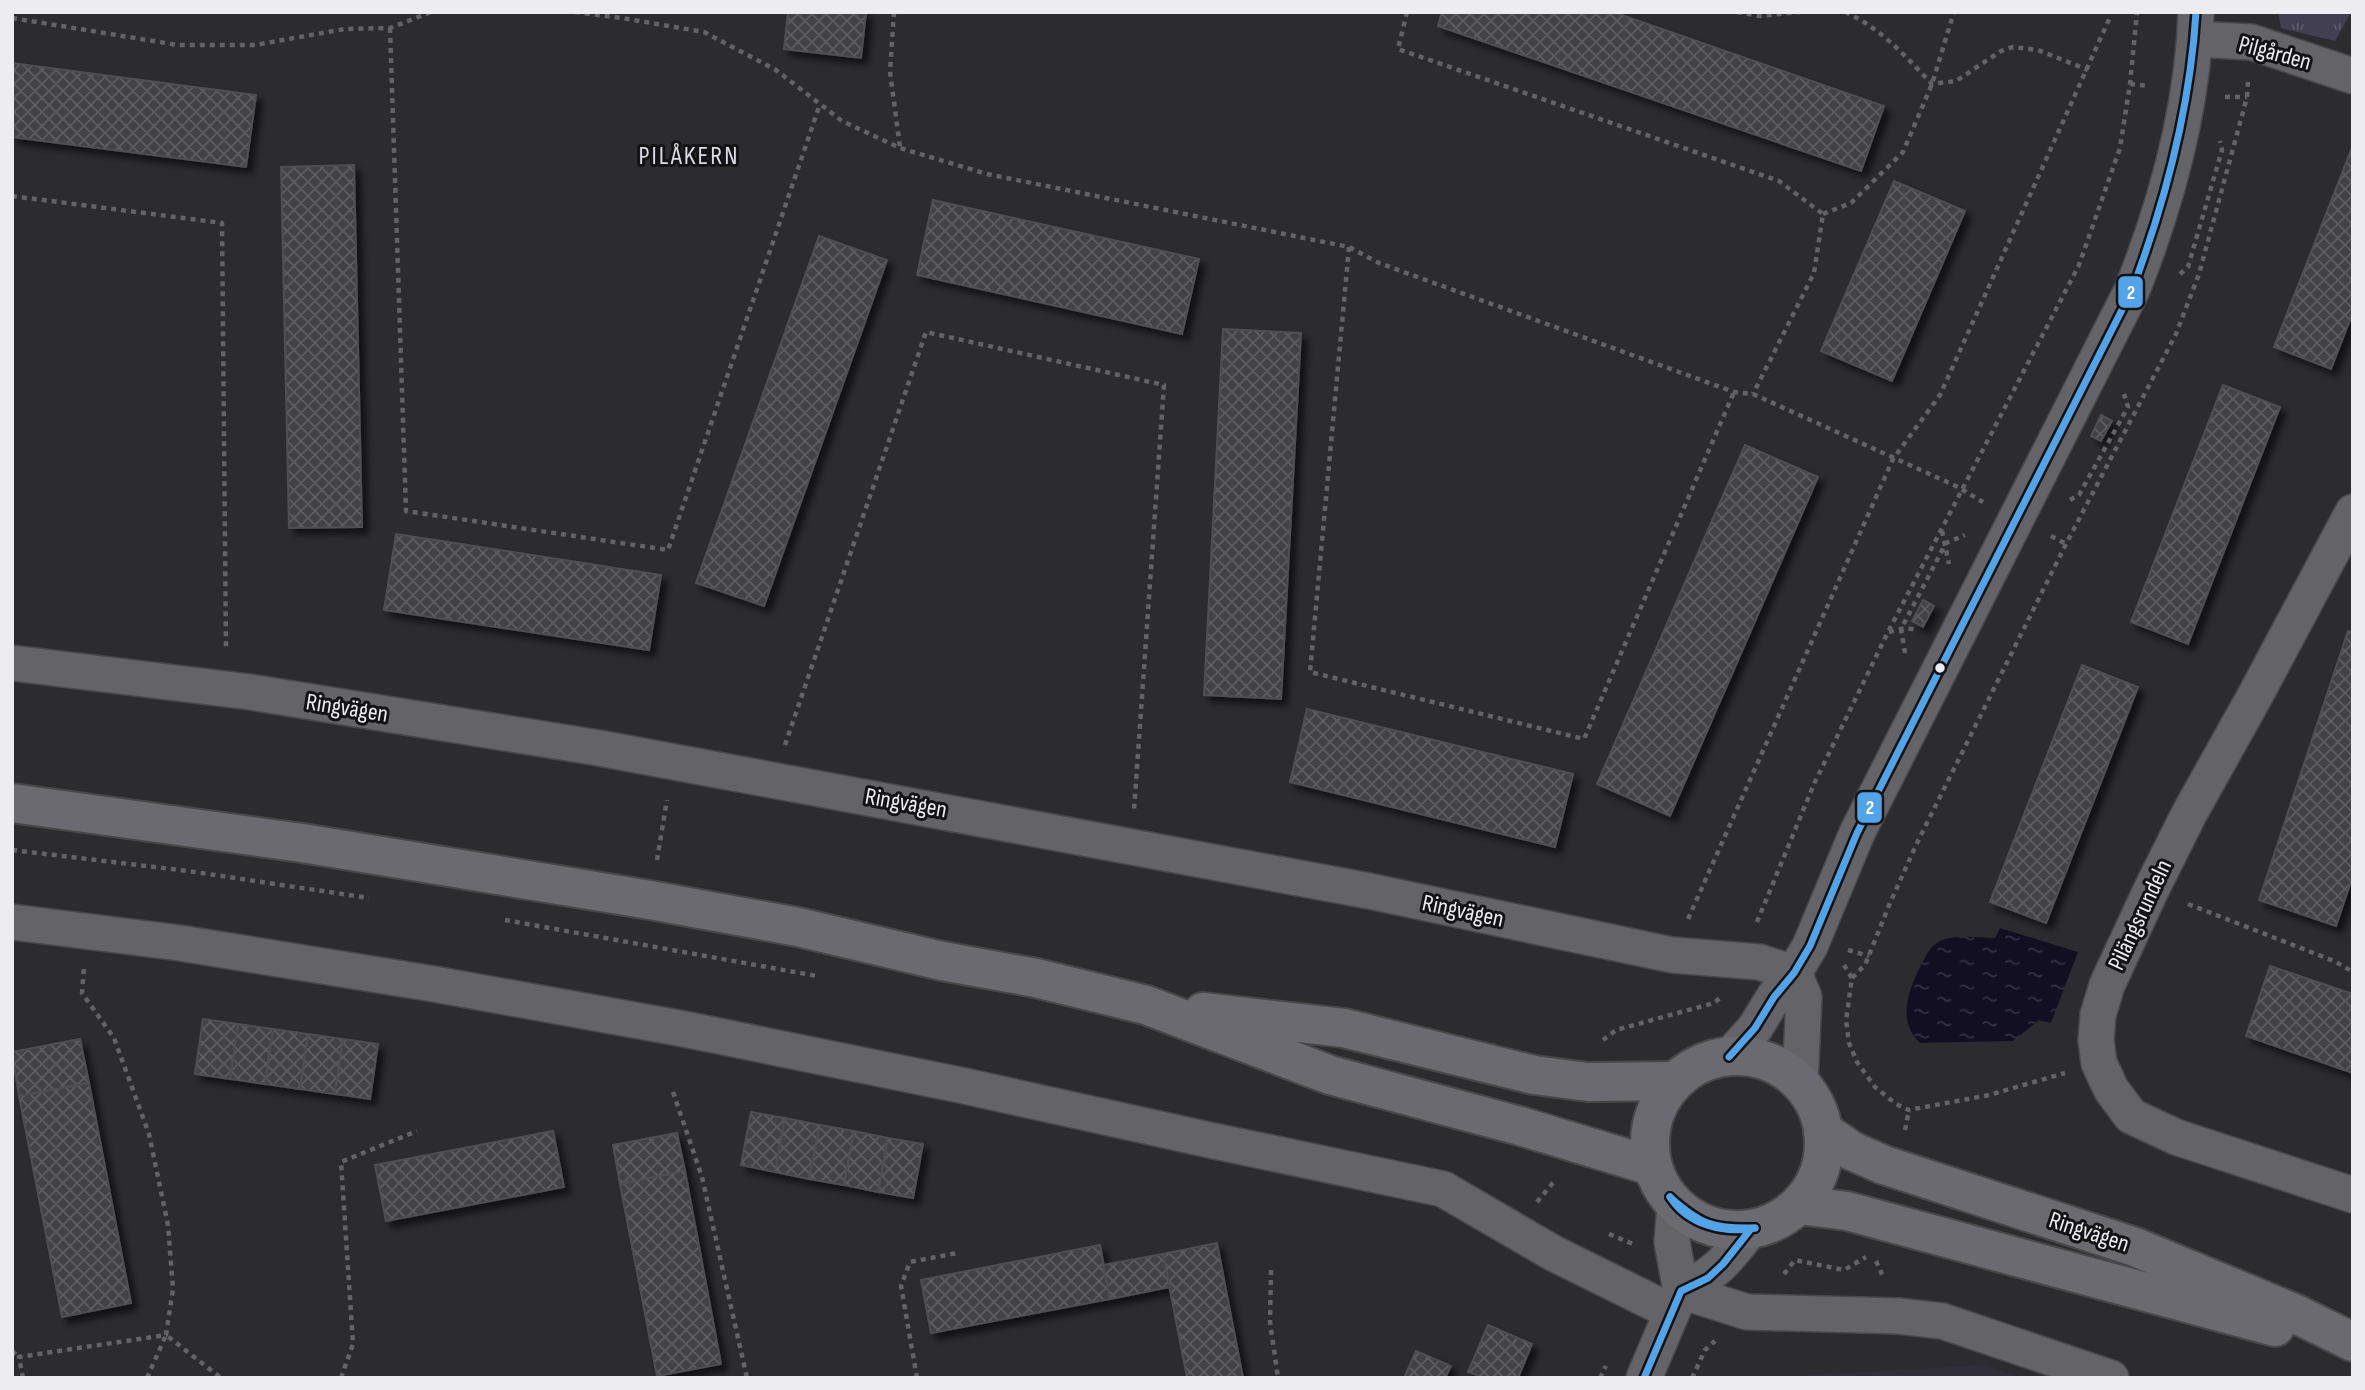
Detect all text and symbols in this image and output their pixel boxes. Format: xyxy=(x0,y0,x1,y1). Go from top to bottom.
street label: Pilgården xyxy=(2236,29,2314,77)
district label: PILÅKERN xyxy=(639,141,739,172)
line badge: 2 xyxy=(2117,275,2144,309)
text: 2 xyxy=(2127,282,2135,305)
unlabelled marker xyxy=(1933,661,1947,675)
street label: Ringvägen xyxy=(304,687,390,729)
street label: Ringvägen xyxy=(863,782,949,824)
line badge: 2 xyxy=(1856,791,1883,824)
text: 2 xyxy=(1866,797,1874,820)
street label: Pilängsrundeln xyxy=(2102,855,2178,975)
street label: Ringvägen xyxy=(1420,888,1506,934)
street label: Ringvägen xyxy=(2045,1205,2133,1259)

